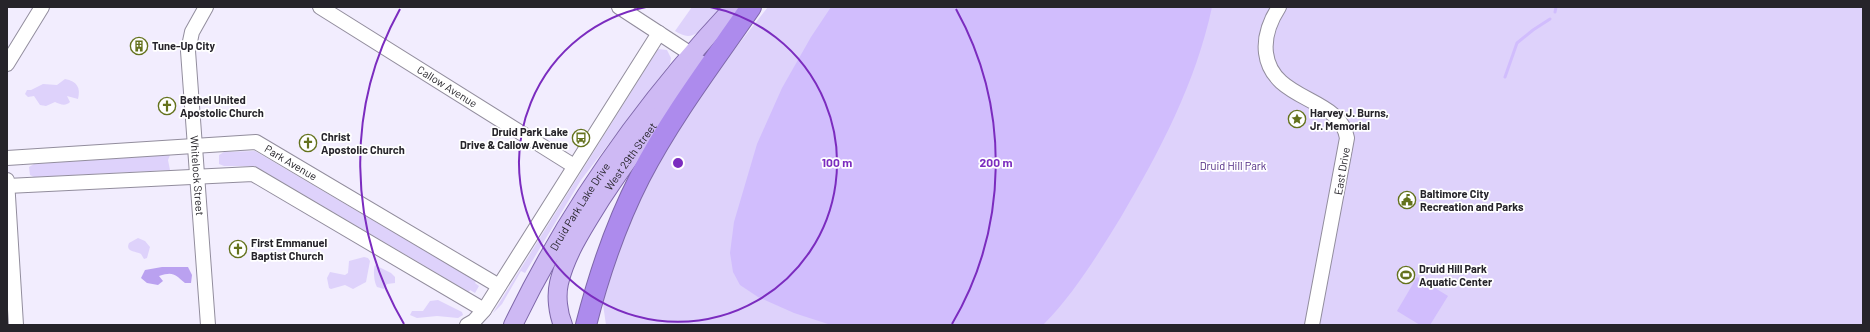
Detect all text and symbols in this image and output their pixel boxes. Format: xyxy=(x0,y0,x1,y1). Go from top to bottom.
building icon: Tune-Up City xyxy=(129,36,149,56)
place label: Tune-Up City xyxy=(152,39,215,52)
street label: Callow Avenue xyxy=(415,63,480,110)
place label: Bethel United Apostolic Church xyxy=(180,93,264,119)
church icon: Bethel United Apostolic Church xyxy=(157,96,177,116)
place label: Harvey J. Burns, Jr. Memorial xyxy=(1310,106,1389,132)
place icon: Harvey J. Burns, Jr. Memorial xyxy=(1287,109,1307,129)
street label: West 29th Street xyxy=(602,120,659,193)
place label: Druid Park Lake Drive & Callow Avenue xyxy=(460,125,568,151)
bus stop icon: Druid Park Lake Drive & Callow Avenue xyxy=(571,128,591,148)
place label: Christ Apostolic Church xyxy=(321,130,405,156)
church icon: Christ Apostolic Church xyxy=(298,133,318,153)
street label: Whitelock Street xyxy=(188,135,207,216)
street label: Park Avenue xyxy=(262,142,320,183)
street label: East Drive xyxy=(1331,146,1352,196)
text: 100 m xyxy=(822,155,852,169)
text: 200 m xyxy=(980,155,1012,169)
centre of rings xyxy=(671,156,685,170)
park label: Druid Hill Park xyxy=(1200,159,1267,172)
street label: Druid Park Lake Drive xyxy=(547,160,612,253)
place label: Baltimore City Recreation and Parks xyxy=(1420,187,1524,213)
public building icon: Baltimore City Recreation and Parks xyxy=(1397,190,1417,210)
place label: First Emmanuel Baptist Church xyxy=(251,236,328,262)
church icon: First Emmanuel Baptist Church xyxy=(228,239,248,259)
place label: Druid Hill Park Aquatic Center xyxy=(1419,262,1493,288)
sports icon: Druid Hill Park Aquatic Center xyxy=(1396,265,1416,285)

